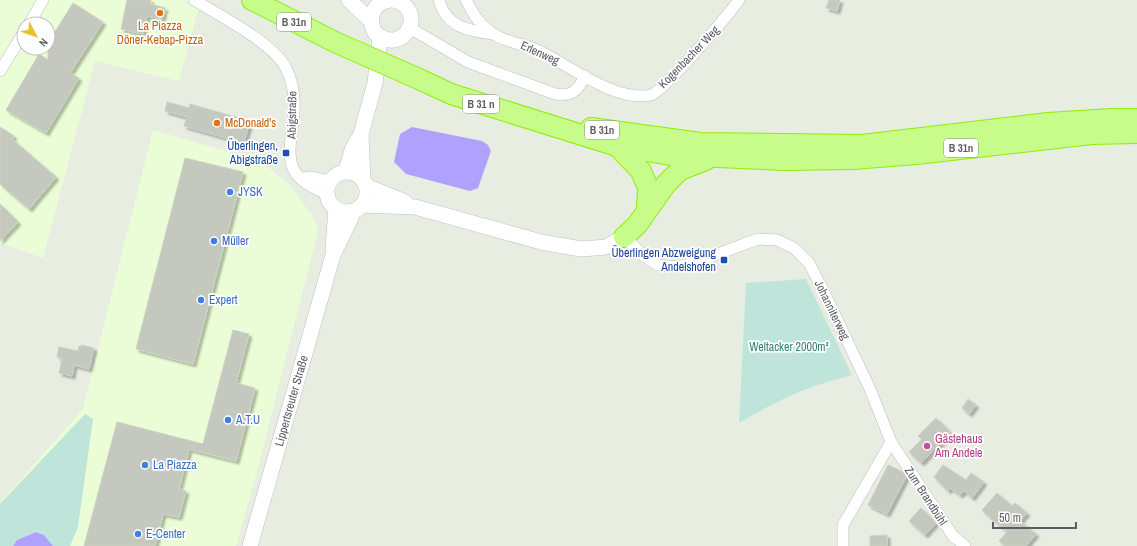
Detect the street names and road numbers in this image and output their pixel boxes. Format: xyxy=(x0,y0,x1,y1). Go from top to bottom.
road number: B 31n xyxy=(277,13,311,31)
street label: Kogenbacher Weg xyxy=(655,22,723,92)
street label: Erlenweg xyxy=(518,37,562,69)
street label: Abigstraße xyxy=(284,91,300,140)
road number: B 31 n xyxy=(463,95,499,113)
road number: B 31n xyxy=(585,121,619,139)
road number: B 31n xyxy=(944,139,978,157)
street label: Johanniterweg xyxy=(811,277,854,343)
street label: Lippertsreuter Straße xyxy=(271,354,312,448)
street label: Zum Brandbühl xyxy=(901,463,951,529)

